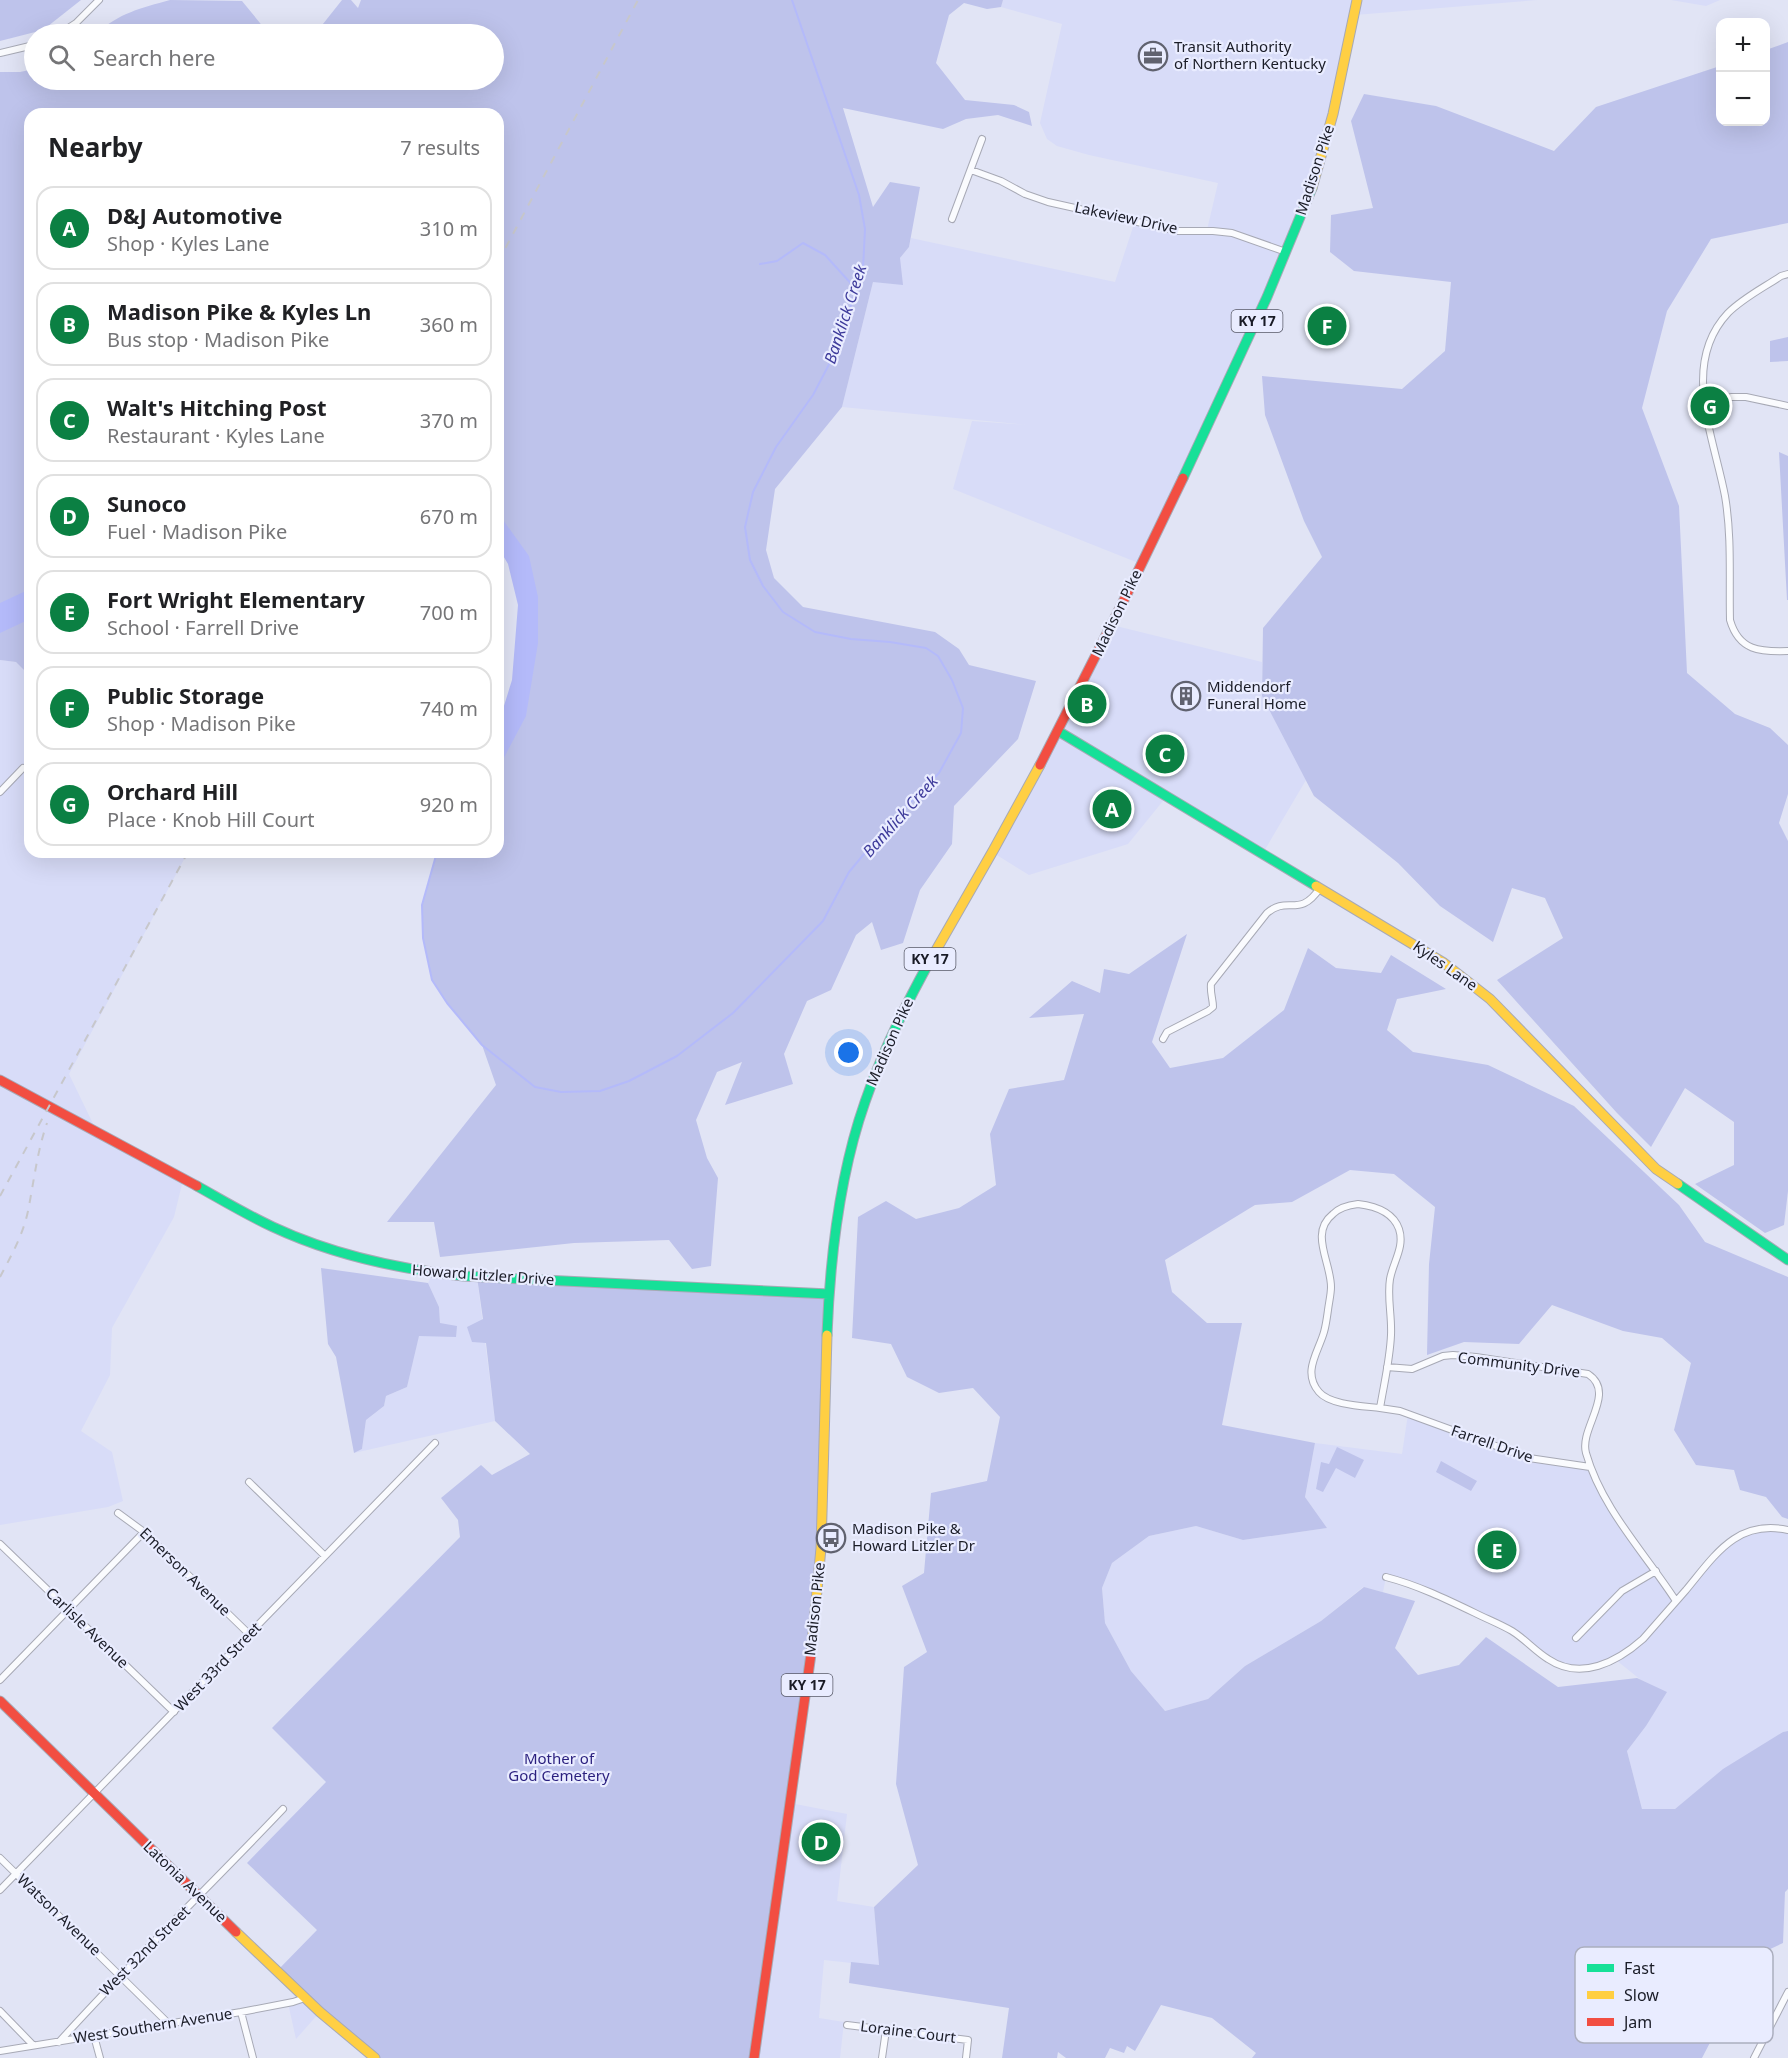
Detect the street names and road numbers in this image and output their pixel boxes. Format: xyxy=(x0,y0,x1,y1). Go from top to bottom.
street label: Madison Pike xyxy=(1290,122,1338,217)
street label: Lakeview Drive xyxy=(1073,196,1180,238)
road number: KY 17 xyxy=(1232,310,1282,332)
street label: Madison Pike xyxy=(1087,566,1146,659)
street label: Kyles Lane xyxy=(1409,936,1482,995)
road number: KY 17 xyxy=(904,948,956,970)
street label: Madison Pike xyxy=(861,995,917,1089)
street label: Howard Litzler Drive xyxy=(411,1259,555,1289)
street label: Community Drive xyxy=(1457,1347,1581,1381)
street label: Farrell Drive xyxy=(1449,1420,1536,1466)
street label: Emerson Avenue xyxy=(136,1523,235,1620)
street label: Madison Pike xyxy=(799,1561,829,1657)
street label: Carlisle Avenue xyxy=(42,1583,133,1672)
street label: West 33rd Street xyxy=(170,1617,265,1715)
road number: KY 17 xyxy=(782,1674,832,1696)
street label: Latonia Avenue xyxy=(140,1836,232,1926)
street label: Watson Avenue xyxy=(13,1869,106,1960)
street label: West 32nd Street xyxy=(95,1900,194,2000)
street label: West Southern Avenue xyxy=(72,2003,234,2047)
street label: Loraine Court xyxy=(859,2015,958,2047)

